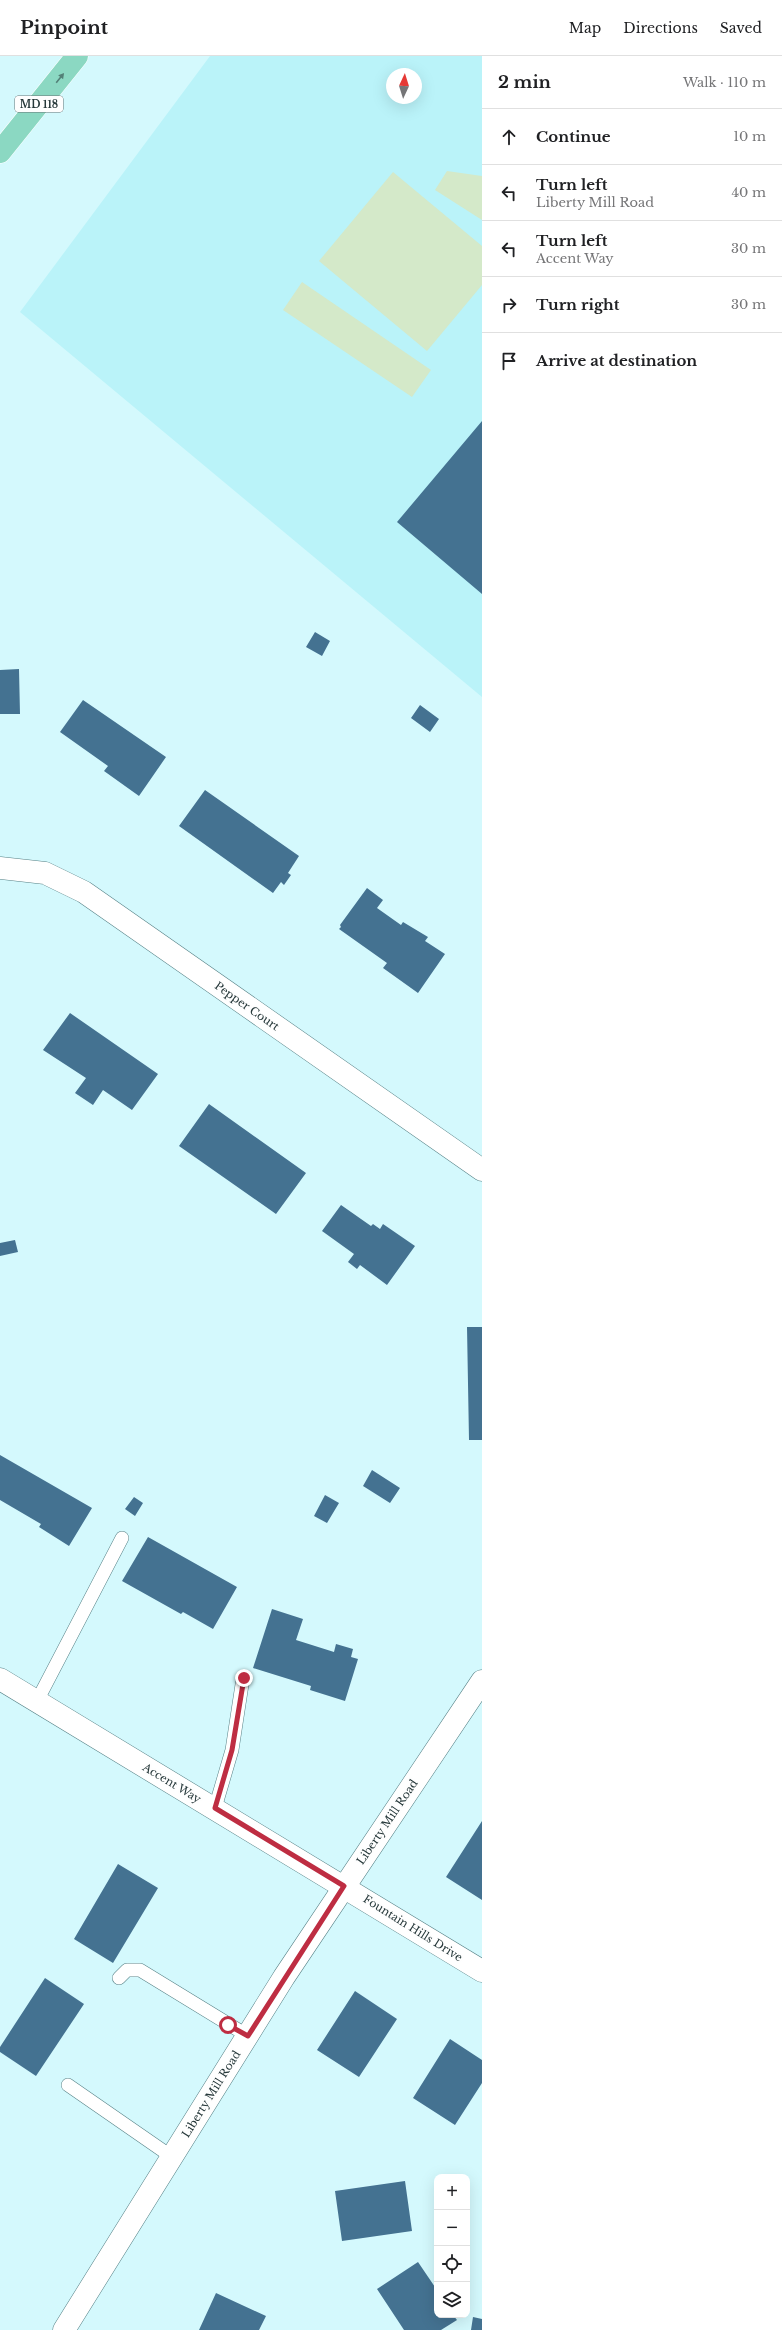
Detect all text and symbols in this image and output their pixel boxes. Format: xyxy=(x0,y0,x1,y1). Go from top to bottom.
text: Pinpoint xyxy=(20,16,108,39)
text: Map xyxy=(569,19,601,37)
text: Directions xyxy=(623,19,698,37)
text: Saved xyxy=(720,19,762,37)
north arrow xyxy=(386,68,422,104)
one-way arrow xyxy=(55,72,64,83)
text: 2 min xyxy=(498,72,551,93)
text: Walk · 110 m xyxy=(683,74,766,91)
road number: MD 118 xyxy=(15,96,63,112)
icon: ahead xyxy=(498,126,520,148)
text: Continue xyxy=(536,127,611,146)
text: 10 m xyxy=(733,128,766,145)
text: Turn left xyxy=(536,175,607,194)
icon: left xyxy=(498,182,520,204)
text: 40 m xyxy=(731,184,766,201)
text: Liberty Mill Road xyxy=(536,194,654,211)
text: Turn left xyxy=(536,231,607,250)
icon: left xyxy=(498,238,520,260)
text: 30 m xyxy=(731,240,766,257)
text: Accent Way xyxy=(536,250,614,267)
icon: right xyxy=(498,294,520,316)
text: Turn right xyxy=(536,295,619,314)
text: 30 m xyxy=(731,296,766,313)
icon: arrive xyxy=(498,350,520,372)
text: Arrive at destination xyxy=(536,351,697,370)
street label: Pepper Court xyxy=(212,979,283,1034)
route end xyxy=(235,1669,253,1687)
street label: Accent Way xyxy=(139,1760,204,1806)
street label: Liberty Mill Road xyxy=(353,1776,421,1867)
street label: Fountain Hills Drive xyxy=(361,1892,465,1964)
route start xyxy=(219,2016,237,2034)
street label: Liberty Mill Road xyxy=(179,2047,244,2140)
map controls xyxy=(434,2174,470,2318)
button: + xyxy=(434,2174,470,2210)
button: − xyxy=(434,2210,470,2246)
button: locate xyxy=(434,2246,470,2282)
button: layers xyxy=(434,2282,470,2318)

